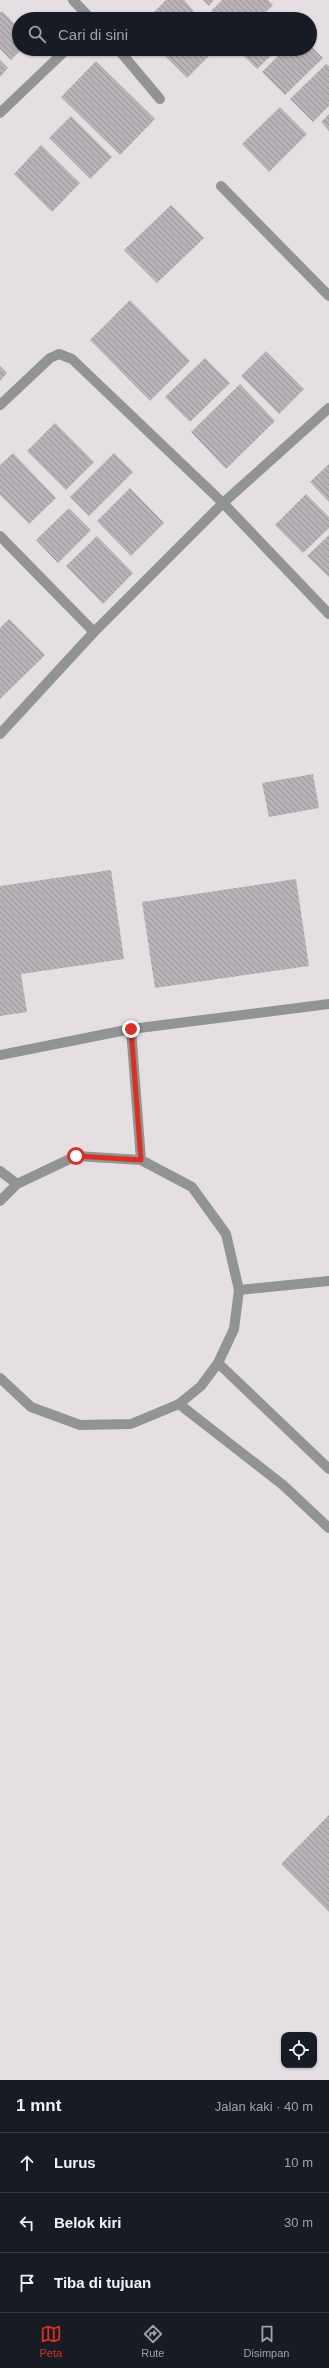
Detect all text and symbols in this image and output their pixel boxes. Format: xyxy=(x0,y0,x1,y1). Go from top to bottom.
search box xyxy=(12,12,317,56)
icon: search xyxy=(26,23,48,45)
text: Cari di sini xyxy=(58,26,128,43)
route end xyxy=(122,1020,140,1038)
route start xyxy=(67,1147,85,1165)
map controls xyxy=(281,2032,317,2068)
button: locate xyxy=(281,2032,317,2068)
text: 1 mnt xyxy=(16,2096,61,2115)
text: Jalan kaki · 40 m xyxy=(215,2099,313,2114)
icon: ahead xyxy=(16,2152,38,2174)
text: Lurus xyxy=(54,2154,96,2171)
text: 10 m xyxy=(284,2155,313,2170)
icon: left xyxy=(16,2212,38,2234)
text: Belok kiri xyxy=(54,2214,122,2231)
text: 30 m xyxy=(284,2215,313,2230)
icon: arrive xyxy=(16,2272,38,2294)
text: Tiba di tujuan xyxy=(54,2274,151,2291)
tab: Peta xyxy=(40,2323,62,2359)
tab: Rute xyxy=(141,2323,165,2359)
tab: Disimpan xyxy=(244,2323,289,2359)

